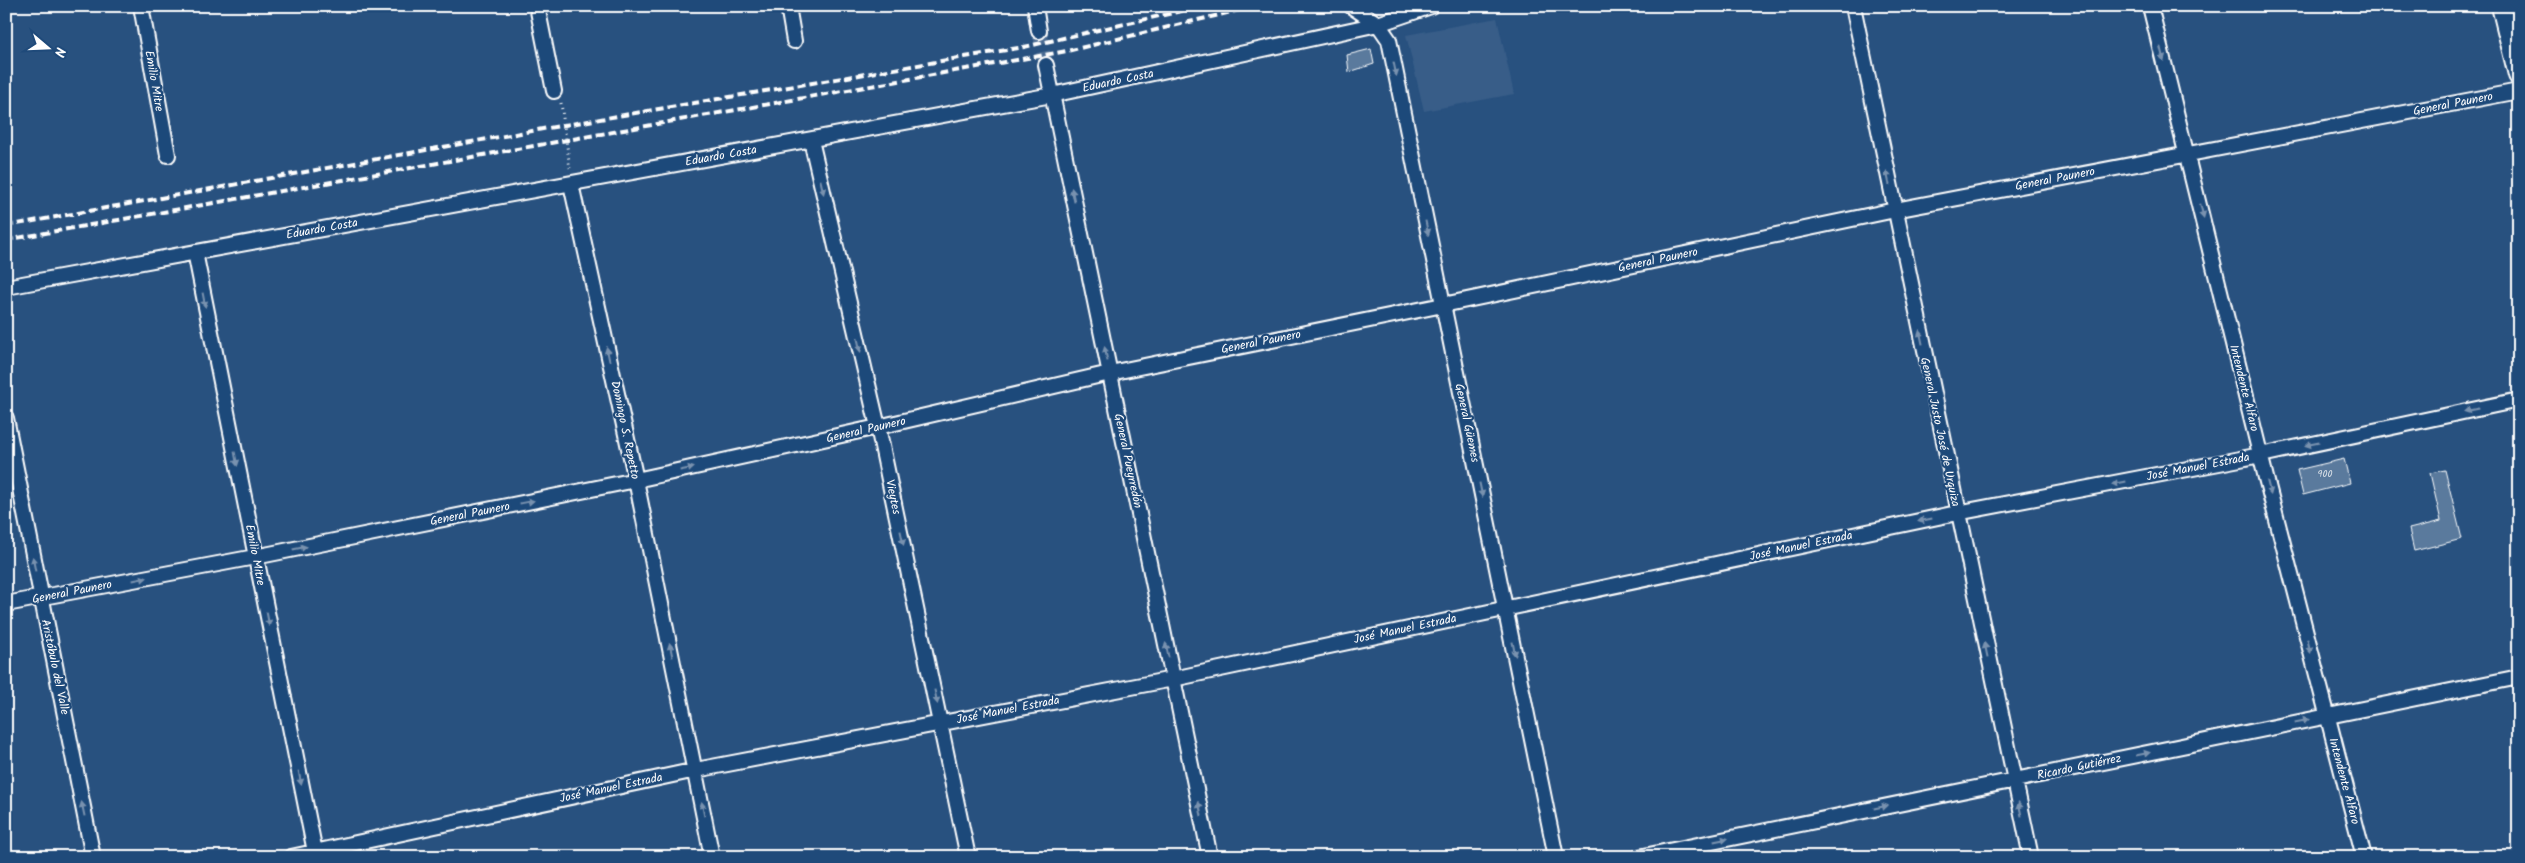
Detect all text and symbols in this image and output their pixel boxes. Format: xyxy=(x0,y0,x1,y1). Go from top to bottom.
north arrow xyxy=(22,22,72,72)
text: N xyxy=(47,44,71,60)
one-way arrow xyxy=(2158,46,2166,61)
street label: Emilio Mitre xyxy=(139,49,169,114)
one-way arrow xyxy=(1391,62,1399,78)
street label: Eduardo Costa xyxy=(1081,64,1156,98)
street label: General Paunero xyxy=(2411,87,2495,121)
street label: Eduardo Costa xyxy=(684,140,759,172)
street label: General Paunero xyxy=(2013,162,2097,196)
one-way arrow xyxy=(1884,169,1892,185)
one-way arrow xyxy=(818,180,826,195)
one-way arrow xyxy=(1069,187,1077,202)
one-way arrow xyxy=(2198,204,2206,219)
street label: Eduardo Costa xyxy=(285,213,360,245)
one-way arrow xyxy=(1424,221,1432,237)
street label: General Paunero xyxy=(1616,242,1700,278)
one-way arrow xyxy=(201,292,209,308)
street label: General Paunero xyxy=(1219,325,1303,359)
one-way arrow xyxy=(1917,329,1925,344)
one-way arrow xyxy=(855,338,863,353)
street label: Intendente Alfaro xyxy=(2224,343,2264,433)
one-way arrow xyxy=(604,346,612,361)
one-way arrow xyxy=(1102,346,1110,361)
street label: General Justo José de Urquiza xyxy=(1915,356,1965,509)
street label: Domingo S. Repetto xyxy=(605,379,645,481)
street label: General Güemes xyxy=(1449,382,1485,464)
one-way arrow xyxy=(2464,406,2479,414)
street label: General Paunero xyxy=(824,412,908,448)
street label: General Pueyrredón xyxy=(1109,412,1147,510)
one-way arrow xyxy=(2305,440,2320,448)
street label: José Manuel Estrada xyxy=(2145,448,2252,486)
one-way arrow xyxy=(232,452,240,467)
one-way arrow xyxy=(679,465,694,473)
house number: 900 xyxy=(2318,466,2332,482)
street label: Vieytes xyxy=(880,478,906,516)
one-way arrow xyxy=(2110,479,2126,487)
one-way arrow xyxy=(2265,481,2273,496)
one-way arrow xyxy=(1477,483,1485,498)
street label: General Paunero xyxy=(428,497,512,531)
one-way arrow xyxy=(520,498,535,506)
one-way arrow xyxy=(1917,516,1932,524)
street label: Emilio Mitre xyxy=(240,523,270,588)
street label: José Manuel Estrada xyxy=(1748,526,1855,566)
one-way arrow xyxy=(898,531,906,547)
one-way arrow xyxy=(292,544,307,552)
one-way arrow xyxy=(30,556,38,572)
street label: General Paunero xyxy=(30,575,114,609)
one-way arrow xyxy=(133,575,149,583)
street label: José Manuel Estrada xyxy=(1352,609,1459,649)
one-way arrow xyxy=(264,611,272,627)
street label: Aristóbulo del Valle xyxy=(36,618,75,717)
one-way arrow xyxy=(2305,638,2313,653)
one-way arrow xyxy=(667,642,675,657)
one-way arrow xyxy=(1163,642,1171,658)
one-way arrow xyxy=(1510,642,1518,657)
one-way arrow xyxy=(1982,642,1990,658)
one-way arrow xyxy=(932,690,940,705)
street label: José Manuel Estrada xyxy=(955,691,1062,729)
one-way arrow xyxy=(2294,717,2309,725)
street label: Intendente Alfaro xyxy=(2323,736,2365,826)
street label: Ricardo Gutiérrez xyxy=(2035,749,2123,785)
one-way arrow xyxy=(2135,749,2151,757)
street label: José Manuel Estrada xyxy=(558,768,665,808)
one-way arrow xyxy=(296,770,304,785)
one-way arrow xyxy=(79,801,87,817)
one-way arrow xyxy=(699,801,707,816)
one-way arrow xyxy=(1196,801,1204,817)
one-way arrow xyxy=(2016,802,2024,817)
one-way arrow xyxy=(1873,803,1889,811)
one-way arrow xyxy=(1714,836,1729,844)

